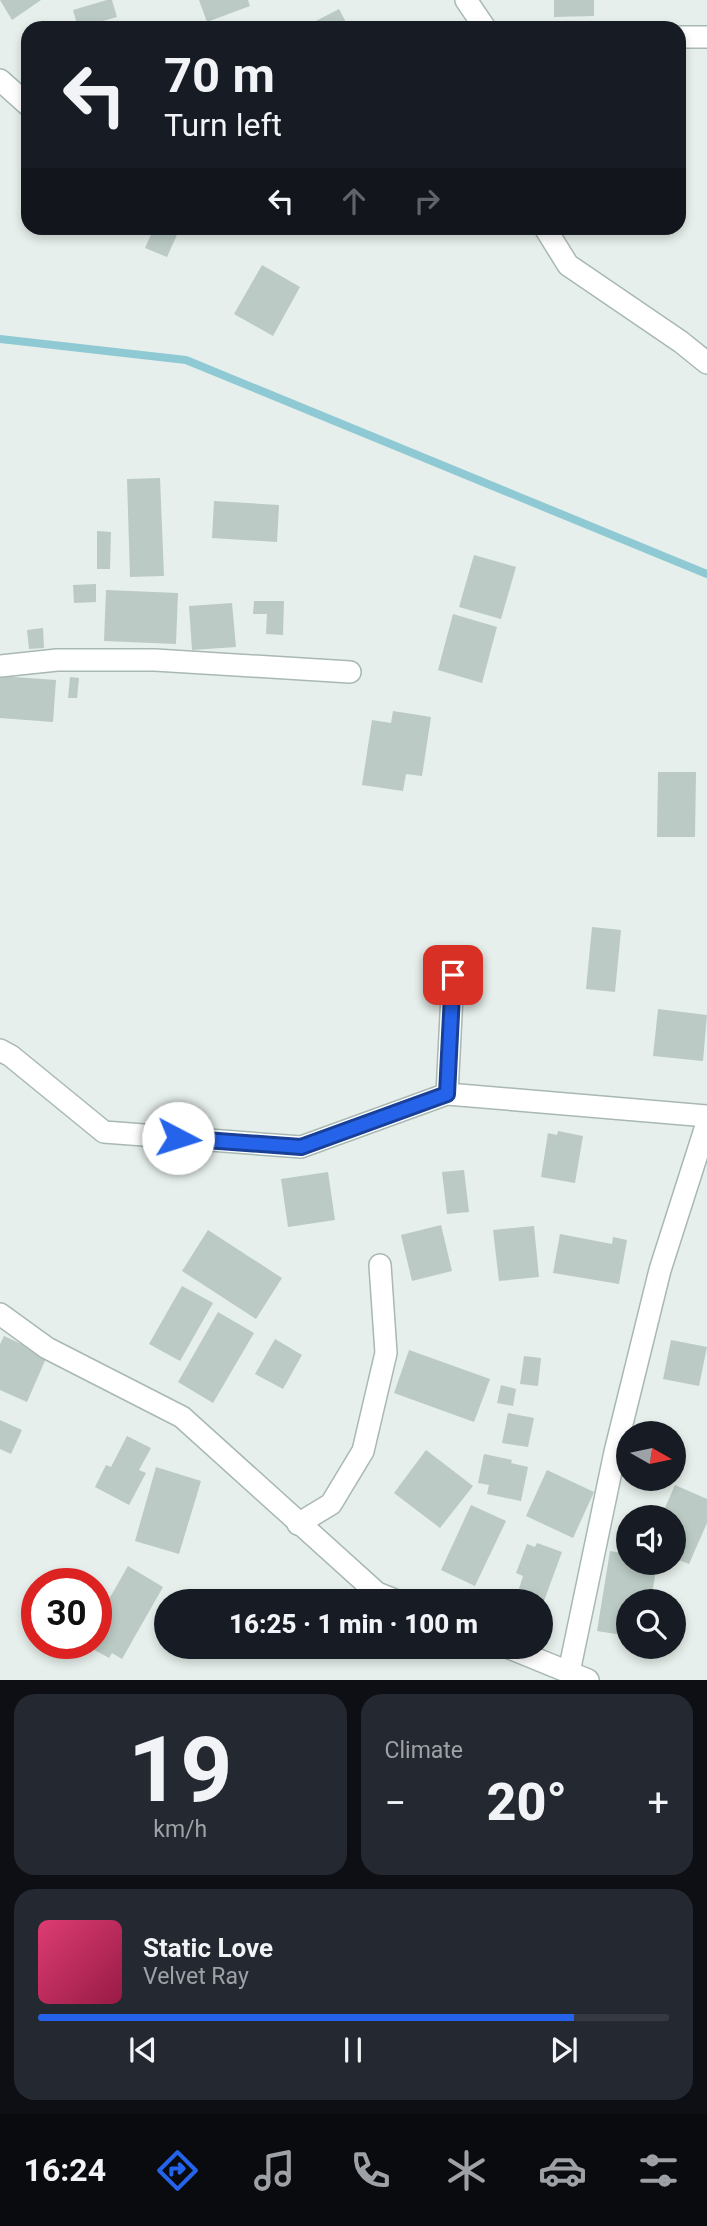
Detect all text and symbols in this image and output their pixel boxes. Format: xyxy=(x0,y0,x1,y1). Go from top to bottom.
text: 70 m xyxy=(164,47,275,104)
icon: left xyxy=(49,49,140,140)
text: Turn left xyxy=(164,106,282,144)
icon: left xyxy=(262,182,300,220)
icon: ahead xyxy=(335,182,373,220)
icon: right xyxy=(408,182,446,220)
pin xyxy=(423,945,483,1005)
icon: arrive xyxy=(434,956,472,994)
position arrow xyxy=(141,1101,215,1175)
north arrow xyxy=(616,1421,686,1491)
map controls xyxy=(616,1421,686,1659)
button: sound xyxy=(616,1505,686,1575)
speed limit sign: 30 xyxy=(21,1568,112,1659)
button: search xyxy=(616,1589,686,1659)
text: 16:25 · 1 min · 100 m xyxy=(229,1609,478,1639)
text: 19 xyxy=(128,1717,232,1823)
text: Climate xyxy=(385,1737,463,1764)
text: 20° xyxy=(487,1772,567,1833)
text: − xyxy=(385,1781,406,1825)
text: + xyxy=(647,1781,669,1825)
text: km/h xyxy=(153,1816,207,1843)
text: Static Love xyxy=(143,1933,273,1963)
text: Velvet Ray xyxy=(143,1963,249,1990)
icon: previous xyxy=(124,2031,162,2069)
icon: pause xyxy=(334,2031,372,2069)
icon: next xyxy=(545,2031,583,2069)
icon: directions xyxy=(153,2146,202,2195)
icon: music xyxy=(250,2146,299,2195)
icon: phone xyxy=(346,2146,395,2195)
icon: climate xyxy=(442,2146,491,2195)
icon: car xyxy=(538,2146,587,2195)
icon: filters xyxy=(634,2146,683,2195)
text: 16:24 xyxy=(24,2151,106,2189)

